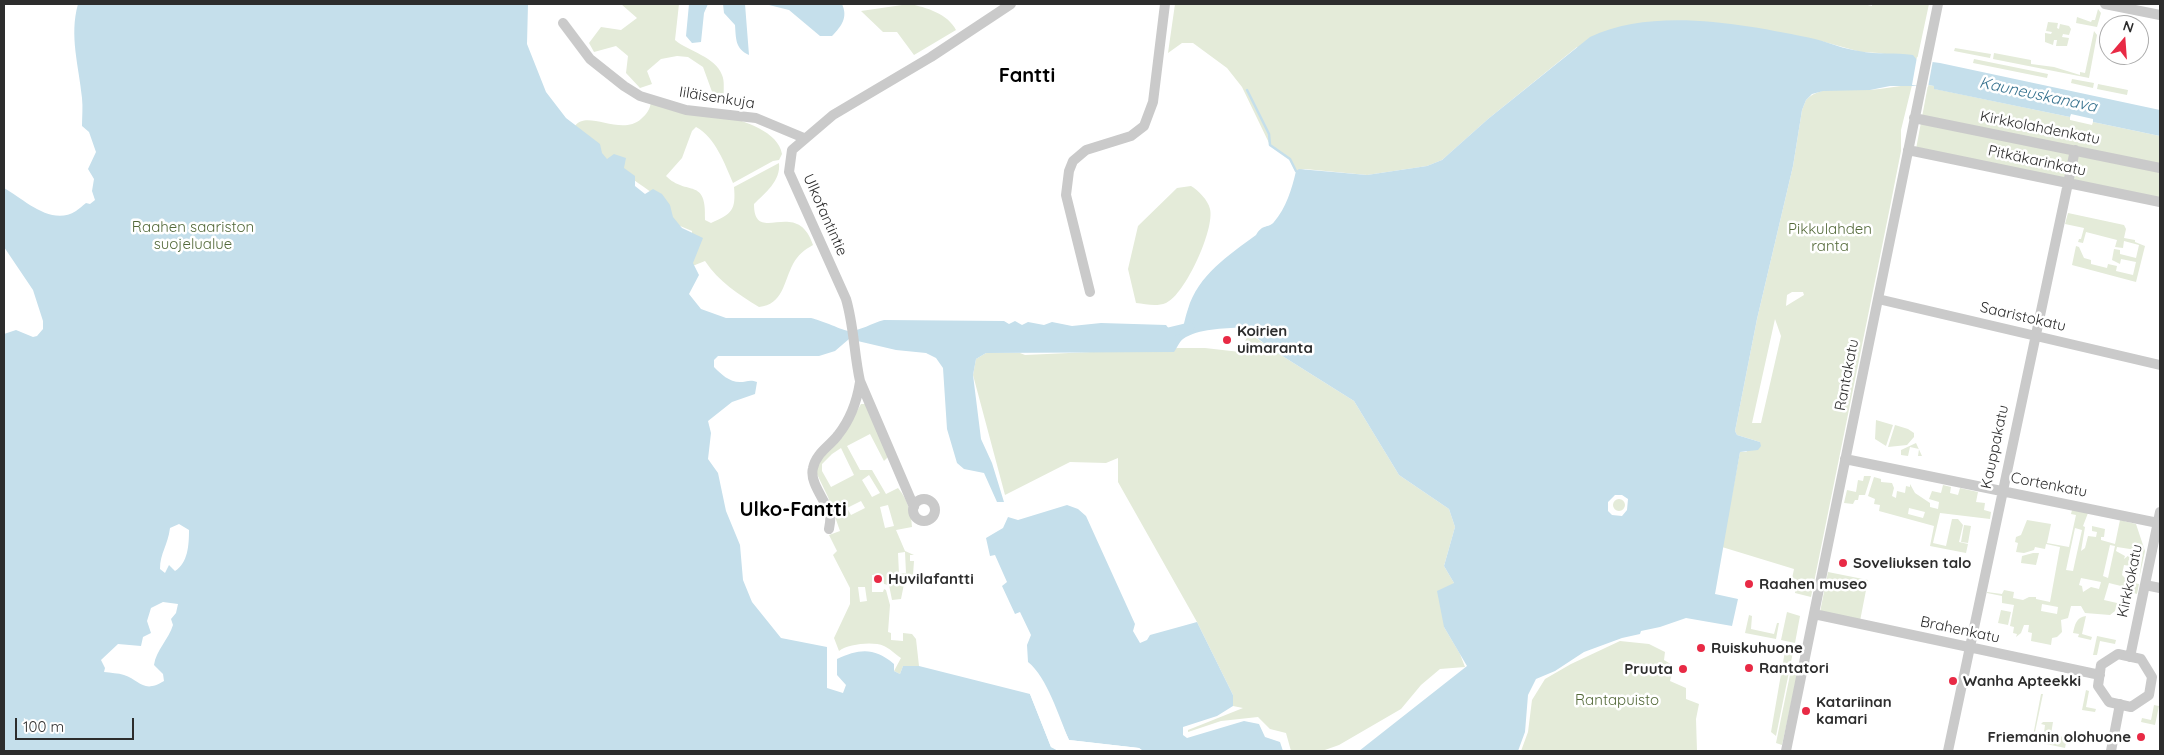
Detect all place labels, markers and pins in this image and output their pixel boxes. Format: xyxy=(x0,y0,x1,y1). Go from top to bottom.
place label: Koirien uimaranta xyxy=(1237,322,1313,357)
marker: Koirien uimaranta xyxy=(1221,334,1233,346)
place label: Soveliuksen talo xyxy=(1853,554,1971,572)
marker: Soveliuksen talo xyxy=(1837,557,1849,569)
place label: Huvilafantti xyxy=(888,570,974,588)
marker: Huvilafantti xyxy=(872,573,884,585)
place label: Raahen museo xyxy=(1759,575,1867,593)
marker: Raahen museo xyxy=(1743,578,1755,590)
place label: Ruiskuhuone xyxy=(1711,639,1803,657)
marker: Ruiskuhuone xyxy=(1695,642,1707,654)
place label: Rantatori xyxy=(1759,659,1829,677)
place label: Pruuta xyxy=(1624,660,1673,678)
marker: Rantatori xyxy=(1743,662,1755,674)
marker: Pruuta xyxy=(1677,663,1689,675)
place label: Wanha Apteekki xyxy=(1963,672,2081,690)
marker: Wanha Apteekki xyxy=(1947,675,1959,687)
place label: Katariinan kamari xyxy=(1816,693,1892,728)
marker: Katariinan kamari xyxy=(1800,705,1812,717)
place label: Friemanin olohuone xyxy=(1988,728,2131,746)
marker: Friemanin olohuone xyxy=(2135,731,2147,743)

